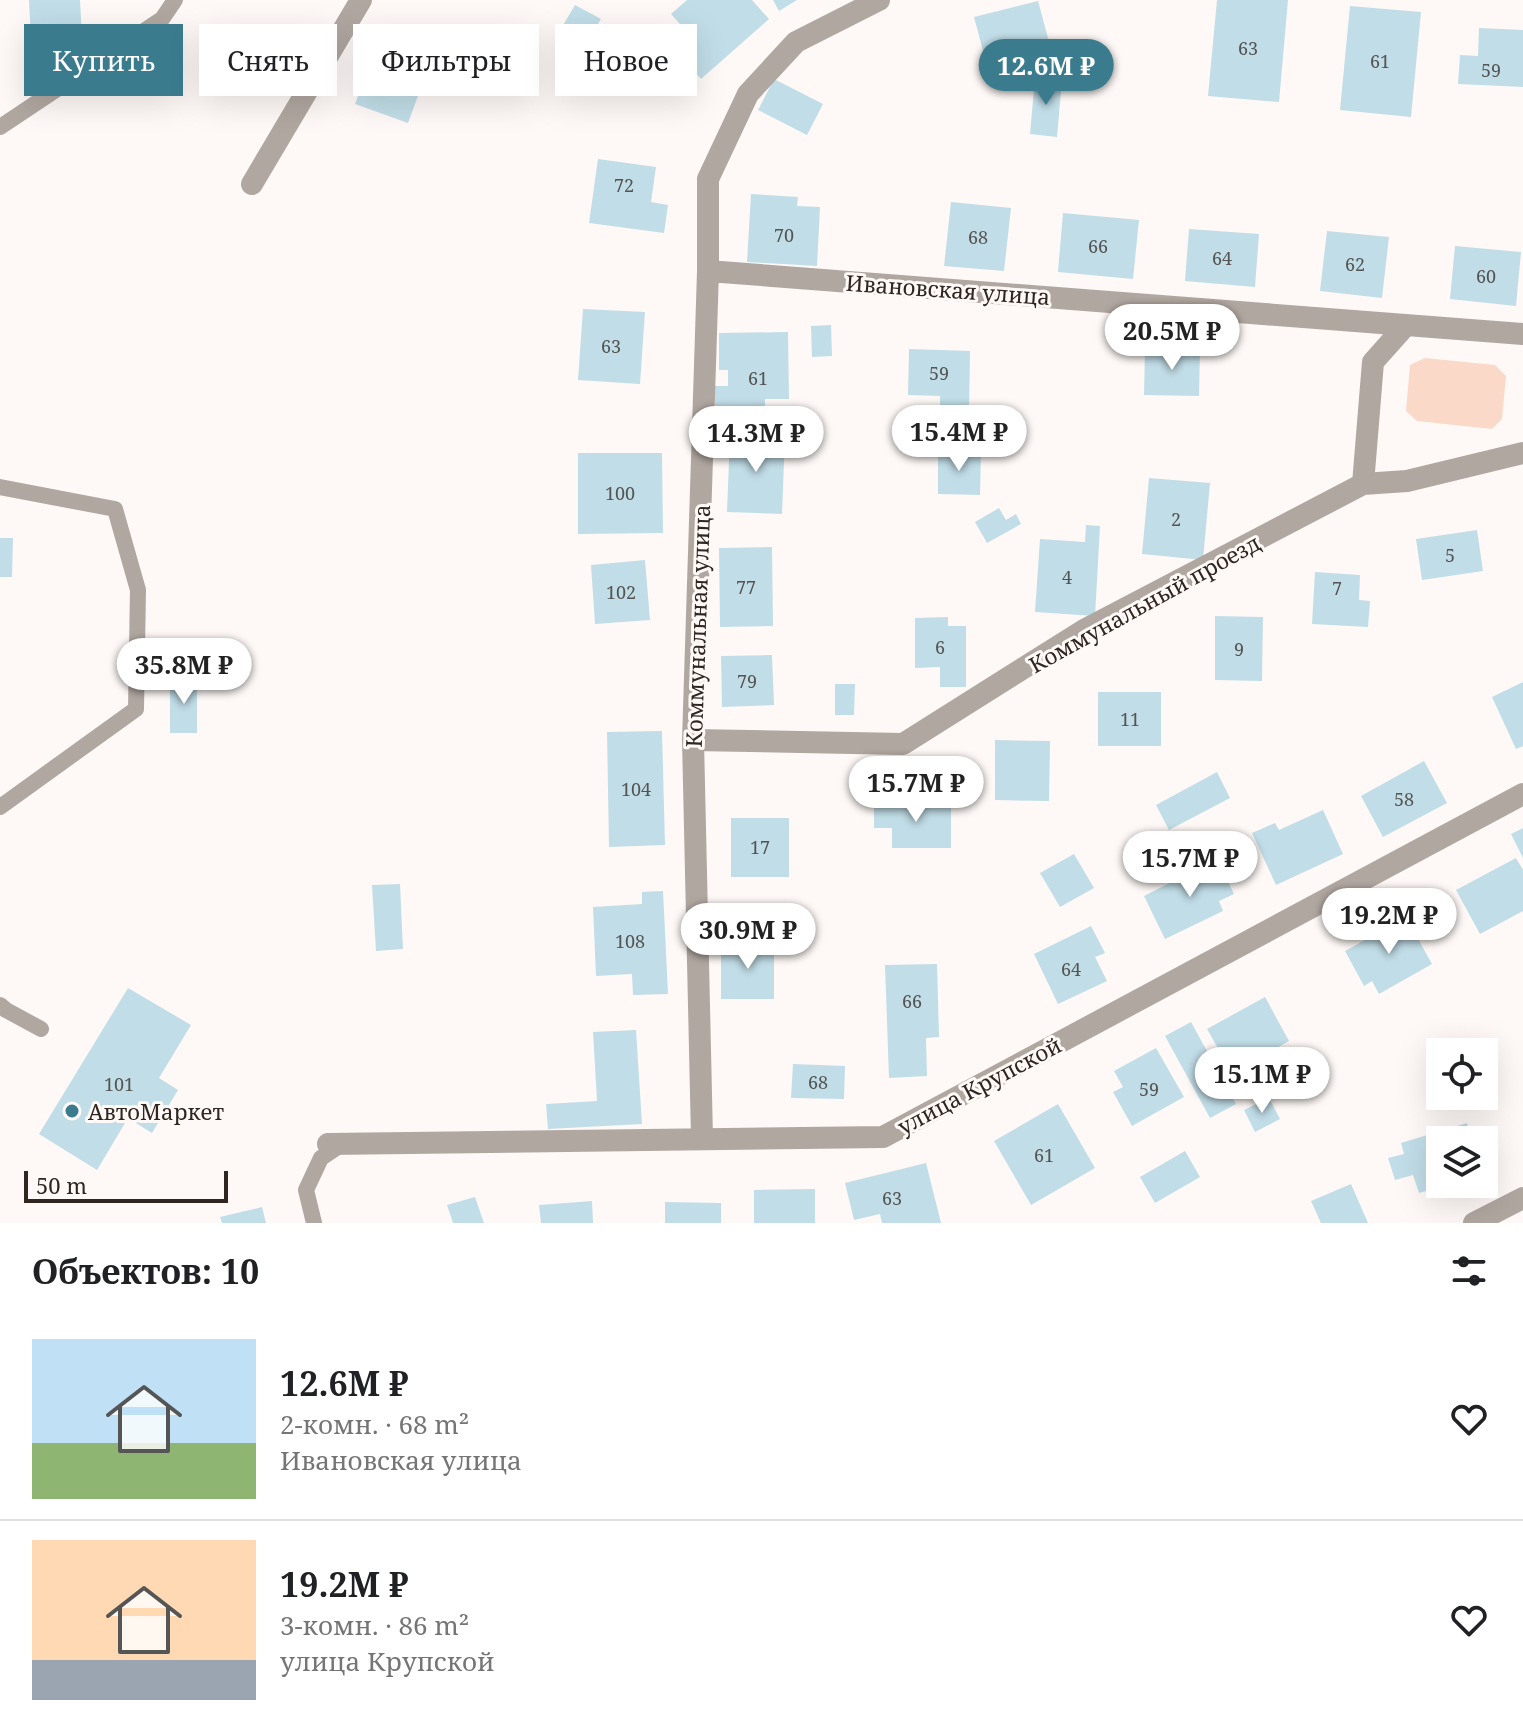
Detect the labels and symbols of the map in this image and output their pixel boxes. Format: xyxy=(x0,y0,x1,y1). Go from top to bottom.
house number: 63 xyxy=(1238,36,1258,60)
pin: 12.6M ₽ xyxy=(972,39,1120,107)
house number: 61 xyxy=(1370,49,1390,73)
house number: 59 xyxy=(1481,58,1501,82)
house number: 72 xyxy=(614,173,634,197)
house number: 70 xyxy=(774,223,794,247)
house number: 68 xyxy=(968,225,988,249)
house number: 66 xyxy=(1088,234,1108,258)
house number: 64 xyxy=(1212,246,1232,270)
house number: 62 xyxy=(1345,252,1365,276)
house number: 60 xyxy=(1476,264,1496,288)
street label: Ивановская улица xyxy=(845,267,1051,311)
pin: 20.5M ₽ xyxy=(1098,304,1246,372)
house number: 63 xyxy=(601,334,621,358)
house number: 59 xyxy=(929,361,949,385)
house number: 61 xyxy=(748,366,768,390)
pin: 15.4M ₽ xyxy=(885,405,1033,473)
pin: 14.3M ₽ xyxy=(682,406,830,474)
house number: 100 xyxy=(605,481,635,505)
street label: Коммунальная улица xyxy=(678,504,716,748)
house number: 2 xyxy=(1171,507,1181,531)
street label: Коммунальный проезд xyxy=(1023,527,1265,679)
house number: 5 xyxy=(1445,543,1455,567)
house number: 4 xyxy=(1062,565,1072,589)
house number: 77 xyxy=(736,575,756,599)
house number: 7 xyxy=(1332,576,1342,600)
house number: 102 xyxy=(606,580,636,604)
house number: 6 xyxy=(935,635,945,659)
house number: 9 xyxy=(1234,637,1244,661)
pin: 35.8M ₽ xyxy=(110,638,258,706)
house number: 79 xyxy=(737,669,757,693)
house number: 11 xyxy=(1120,707,1140,731)
pin: 15.7M ₽ xyxy=(842,756,990,824)
house number: 104 xyxy=(621,777,651,801)
house number: 58 xyxy=(1394,787,1414,811)
pin: 15.7M ₽ xyxy=(1116,831,1264,899)
house number: 17 xyxy=(750,835,770,859)
pin: 19.2M ₽ xyxy=(1315,888,1463,956)
pin: 30.9M ₽ xyxy=(674,903,822,971)
house number: 108 xyxy=(615,929,645,953)
house number: 64 xyxy=(1061,957,1081,981)
house number: 66 xyxy=(902,989,922,1013)
street label: улица Крупской xyxy=(892,1029,1066,1141)
pin: 15.1M ₽ xyxy=(1188,1047,1336,1115)
house number: 68 xyxy=(808,1070,828,1094)
house number: 101 xyxy=(104,1072,134,1096)
house number: 59 xyxy=(1139,1077,1159,1101)
place label: АвтоМаркет xyxy=(88,1096,224,1126)
marker: АвтоМаркет xyxy=(63,1102,81,1120)
house number: 61 xyxy=(1034,1143,1054,1167)
scale bar xyxy=(24,1167,228,1203)
house number: 63 xyxy=(882,1186,902,1210)

